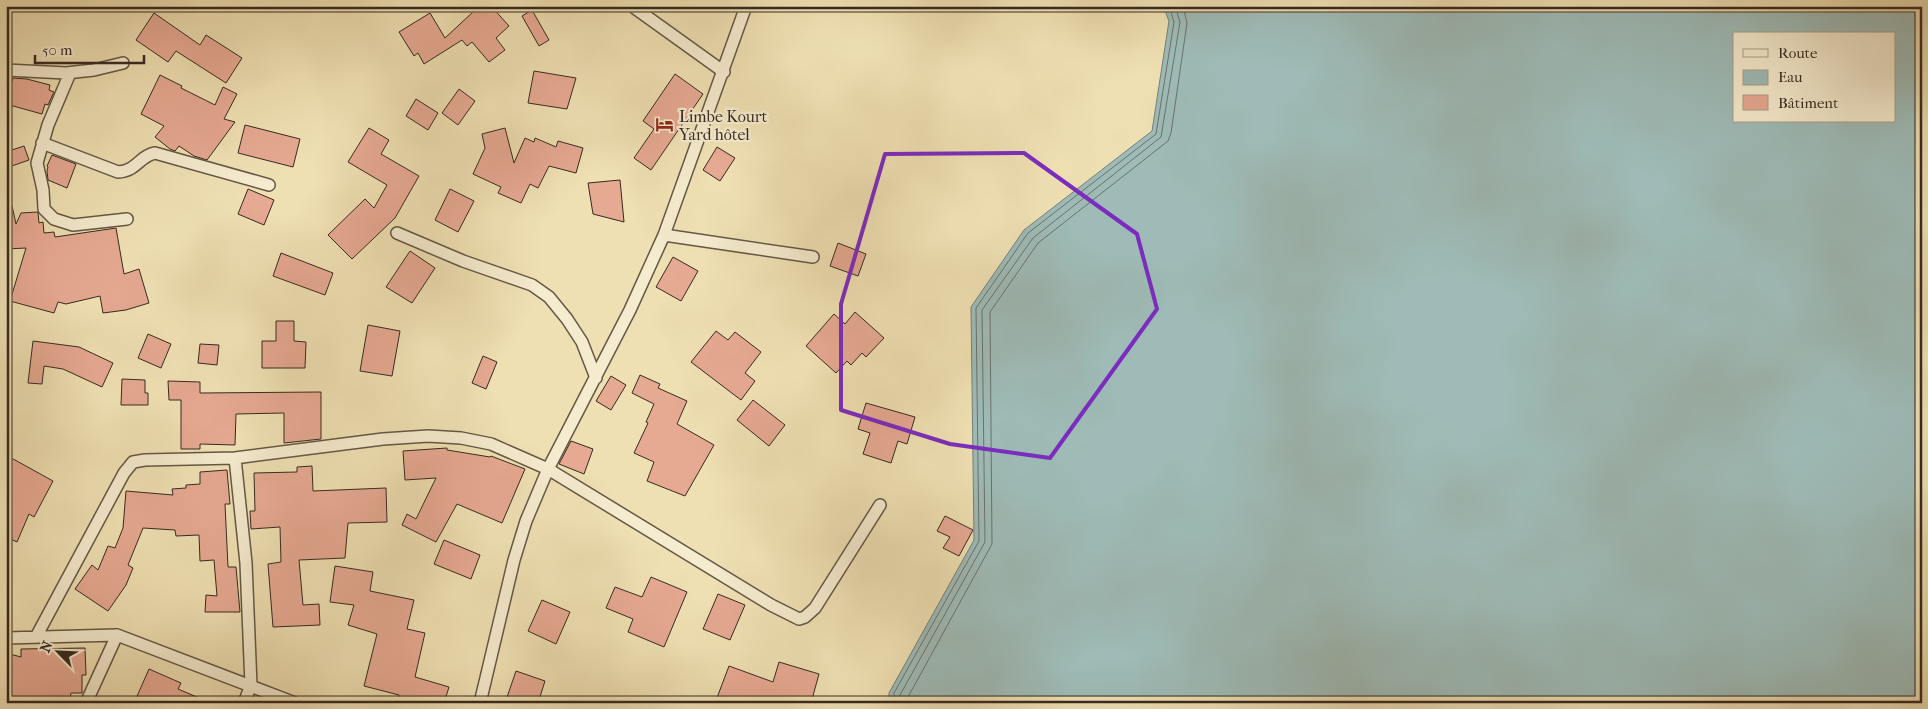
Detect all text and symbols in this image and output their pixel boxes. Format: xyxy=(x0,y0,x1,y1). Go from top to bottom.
scale bar xyxy=(35,32,144,64)
legend xyxy=(1733,32,1896,122)
text: 50 m xyxy=(42,41,73,59)
text: Route xyxy=(1778,44,1818,62)
text: Eau xyxy=(1778,68,1803,86)
text: Bâtiment xyxy=(1778,94,1839,112)
place label: Limbe Kourt Yard hôtel xyxy=(678,107,768,144)
hotel icon: Limbe Kourt Yard hôtel xyxy=(655,115,675,135)
north arrow xyxy=(32,626,82,676)
text: N xyxy=(37,638,57,655)

